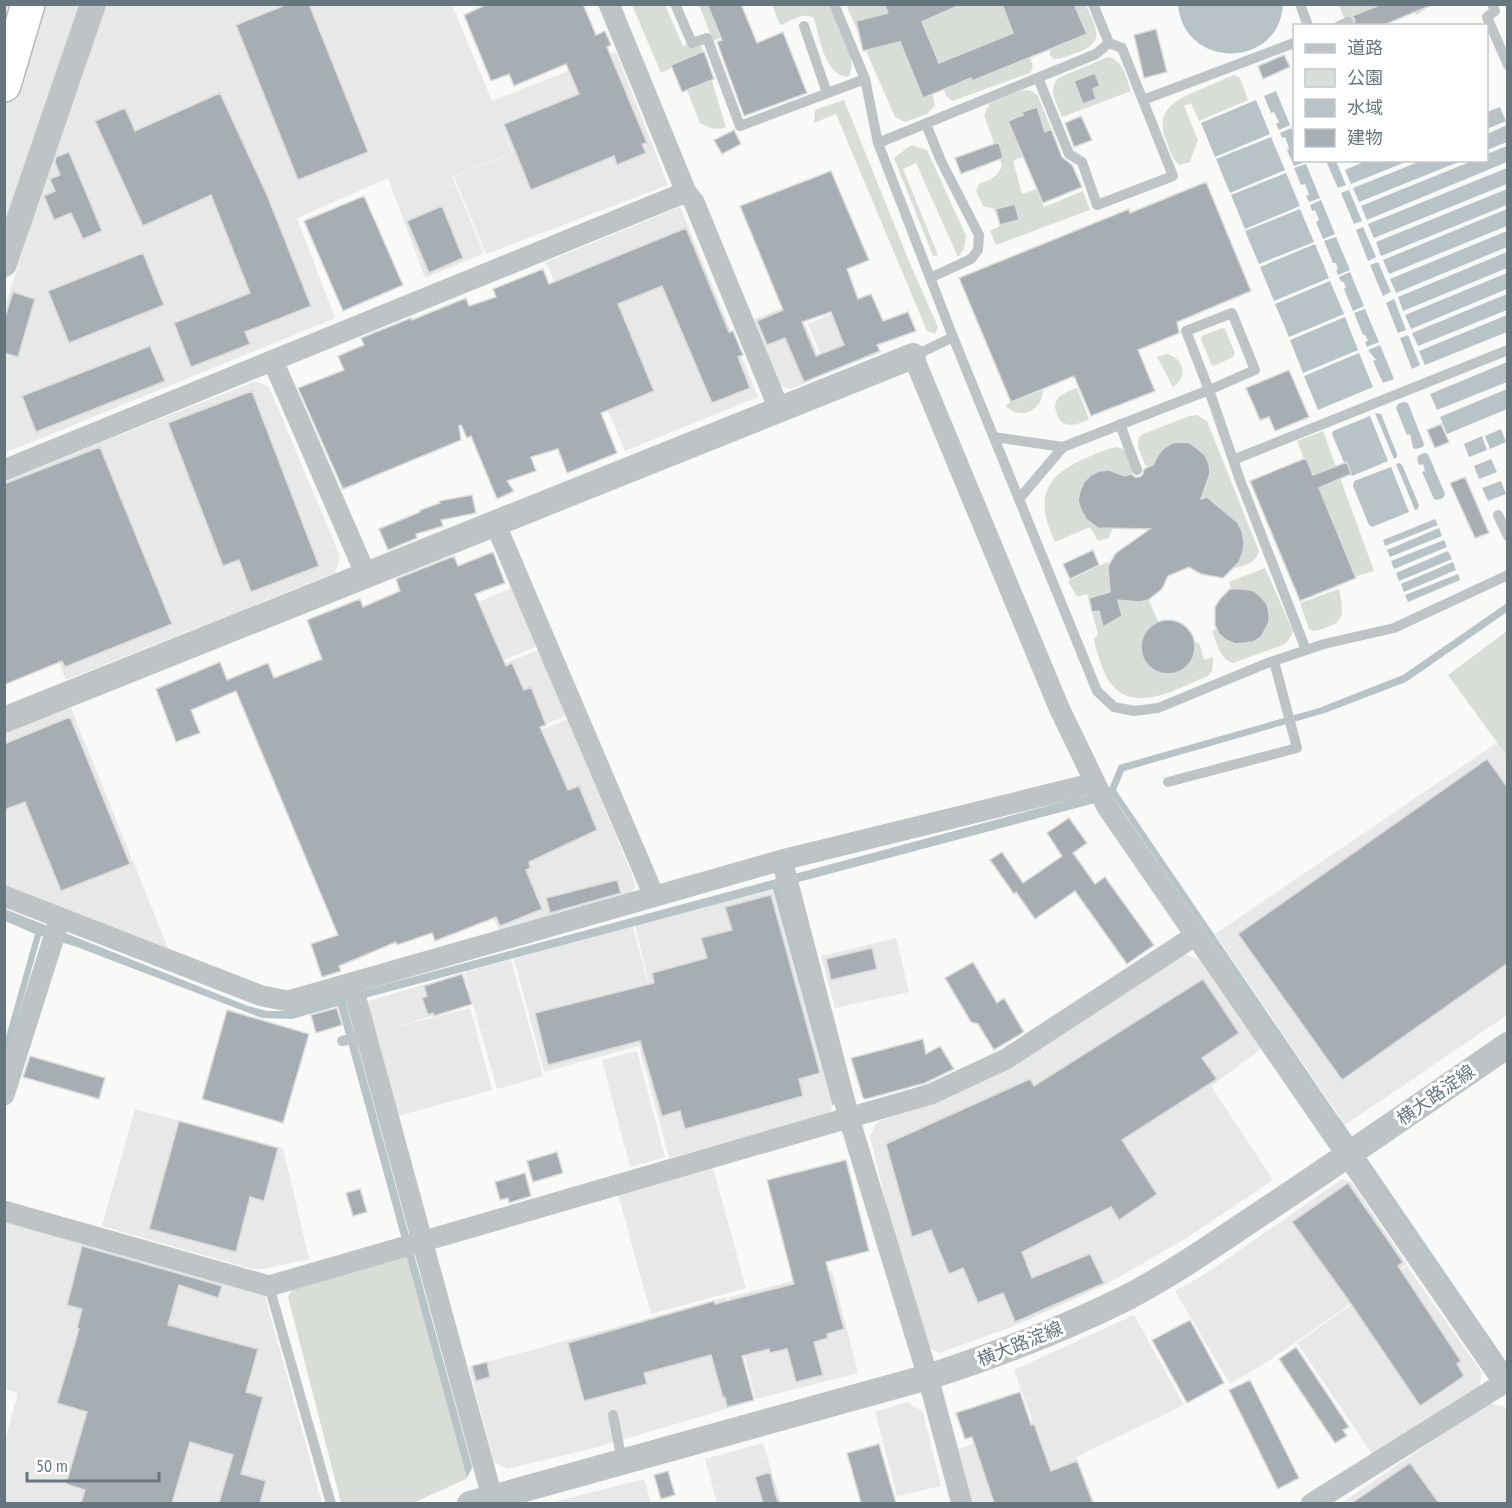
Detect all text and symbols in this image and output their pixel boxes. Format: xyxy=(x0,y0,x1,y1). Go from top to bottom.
legend xyxy=(1293,24,1488,162)
text: 道路 xyxy=(1347,36,1383,59)
text: 公園 xyxy=(1347,66,1383,89)
text: 水域 xyxy=(1347,96,1383,119)
text: 建物 xyxy=(1347,126,1383,149)
street label: 横大路淀線 xyxy=(1392,1059,1479,1130)
street label: 横大路淀線 xyxy=(974,1316,1066,1371)
scale bar xyxy=(27,1445,159,1483)
text: 50 m xyxy=(36,1454,68,1477)

